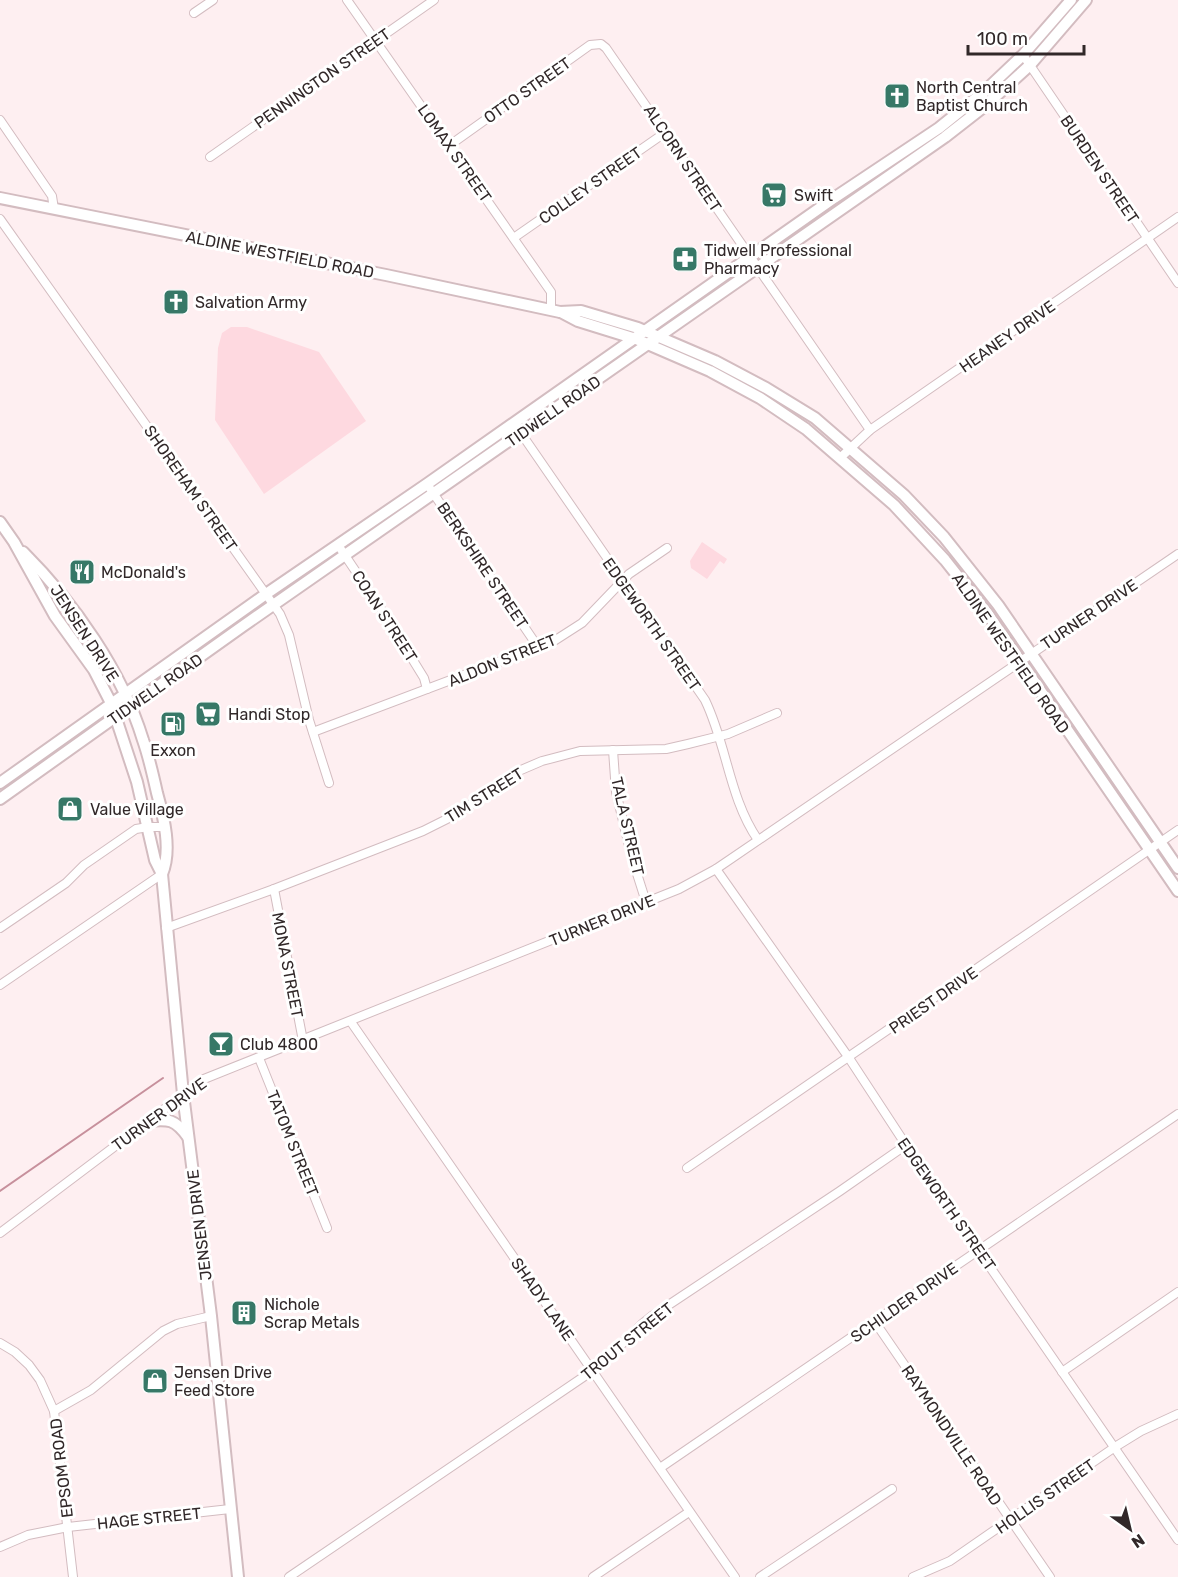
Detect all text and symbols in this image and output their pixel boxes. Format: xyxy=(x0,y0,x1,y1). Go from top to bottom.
scale bar xyxy=(968,18,1084,56)
street label: PENNINGTON STREET xyxy=(251,24,394,133)
text: 100 m xyxy=(977,28,1028,50)
street label: OTTO STREET xyxy=(480,53,574,127)
place label: North Central Baptist Church xyxy=(916,78,1028,115)
church icon: North Central Baptist Church xyxy=(882,81,912,111)
street label: LOMAX STREET xyxy=(414,101,495,206)
street label: ALCORN STREET xyxy=(640,101,725,215)
street label: BURDEN STREET xyxy=(1056,112,1143,227)
street label: COLLEY STREET xyxy=(535,143,645,228)
supermarket icon: Swift xyxy=(759,180,789,210)
place label: Swift xyxy=(794,186,833,205)
street label: ALDINE WESTFIELD ROAD xyxy=(184,227,376,282)
place label: Tidwell Professional Pharmacy xyxy=(704,241,852,278)
pharmacy icon: Tidwell Professional Pharmacy xyxy=(670,244,700,274)
church icon: Salvation Army xyxy=(161,287,191,317)
place label: Salvation Army xyxy=(195,293,307,312)
street label: HEANEY DRIVE xyxy=(956,296,1059,376)
street label: TIDWELL ROAD xyxy=(502,372,604,451)
street label: SHOREHAM STREET xyxy=(140,422,241,555)
street label: BERKSHIRE STREET xyxy=(433,498,532,632)
street label: EDGEWORTH STREET xyxy=(598,554,705,694)
restaurant icon: McDonald's xyxy=(67,557,97,587)
place label: McDonald's xyxy=(101,563,186,582)
street label: COAN STREET xyxy=(348,567,421,666)
street label: ALDINE WESTFIELD ROAD xyxy=(948,569,1073,737)
street label: TURNER DRIVE xyxy=(1037,575,1141,654)
street label: JENSEN DRIVE xyxy=(46,581,123,685)
street label: ALDON STREET xyxy=(445,630,559,691)
street label: TIDWELL ROAD xyxy=(104,650,206,729)
supermarket icon: Handi Stop xyxy=(193,699,223,729)
place label: Handi Stop xyxy=(228,705,310,724)
fuel station icon: Exxon xyxy=(158,709,188,739)
place label: Exxon xyxy=(150,741,196,760)
street label: TIM STREET xyxy=(442,764,527,827)
street label: TALA STREET xyxy=(607,775,648,877)
shop icon: Value Village xyxy=(55,794,85,824)
place label: Value Village xyxy=(90,800,184,819)
street label: TURNER DRIVE xyxy=(547,891,658,950)
street label: MONA STREET xyxy=(268,911,307,1019)
street label: PRIEST DRIVE xyxy=(885,963,981,1038)
bar icon: Club 4800 xyxy=(206,1029,236,1059)
place label: Club 4800 xyxy=(240,1035,318,1054)
street label: TURNER DRIVE xyxy=(108,1074,210,1155)
street label: TATOM STREET xyxy=(263,1088,322,1199)
street label: EDGEWORTH STREET xyxy=(893,1134,1000,1274)
street label: JENSEN DRIVE xyxy=(183,1168,216,1282)
street label: SHADY LANE xyxy=(507,1254,578,1344)
street label: SCHILDER DRIVE xyxy=(847,1258,962,1346)
place label: Nichole Scrap Metals xyxy=(264,1295,360,1332)
building icon: Nichole Scrap Metals xyxy=(229,1298,259,1328)
street label: TROUT STREET xyxy=(578,1299,677,1384)
street label: RAYMONDVILLE ROAD xyxy=(898,1362,1006,1509)
place label: Jensen Drive Feed Store xyxy=(174,1363,272,1400)
shop icon: Jensen Drive Feed Store xyxy=(140,1366,170,1396)
street label: EPSOM ROAD xyxy=(46,1417,77,1519)
street label: HOLLIS STREET xyxy=(992,1455,1099,1538)
north arrow xyxy=(1100,1499,1160,1559)
street label: HAGE STREET xyxy=(96,1504,202,1533)
text: N xyxy=(1128,1530,1148,1552)

